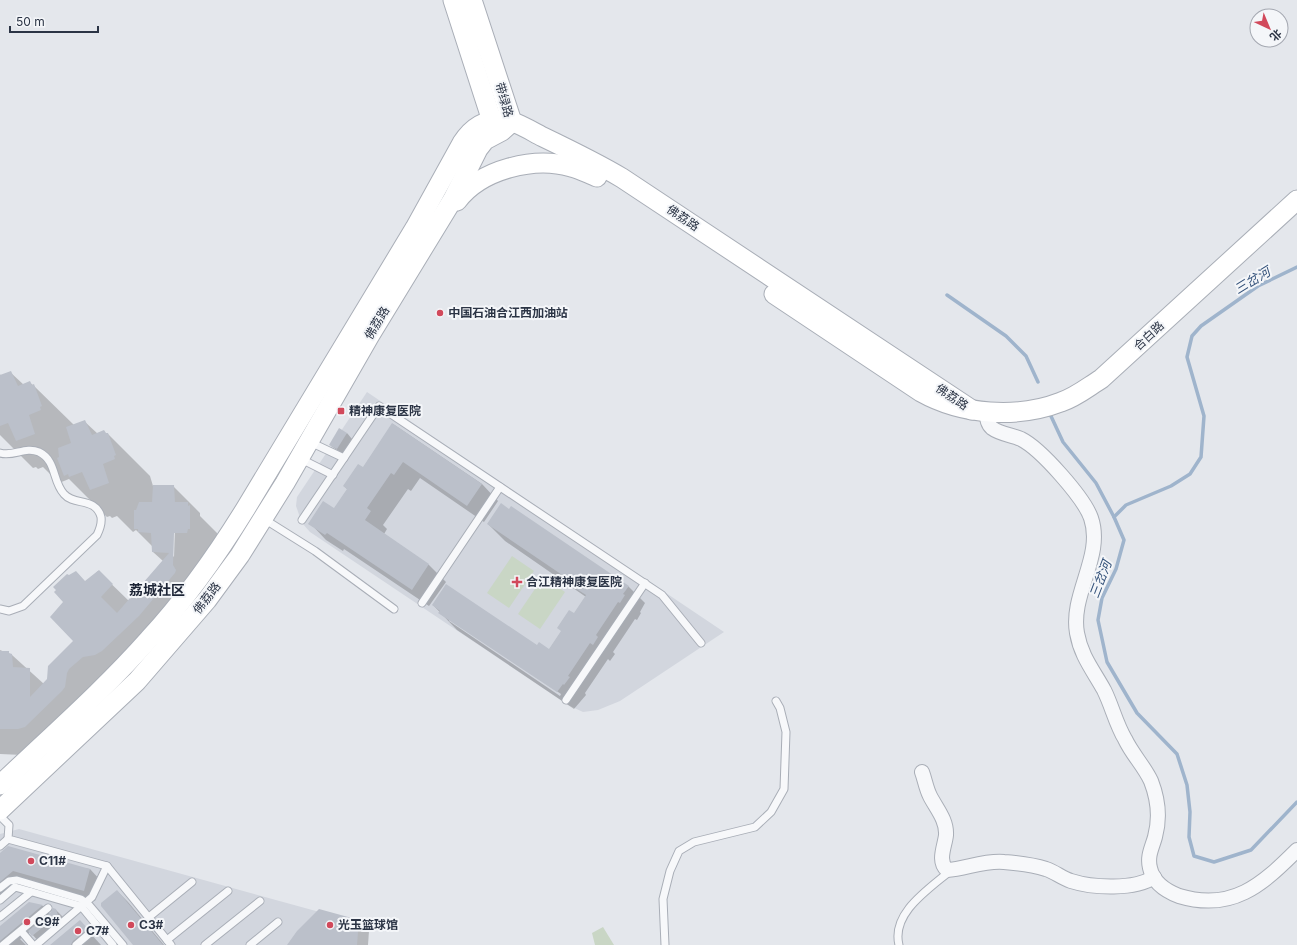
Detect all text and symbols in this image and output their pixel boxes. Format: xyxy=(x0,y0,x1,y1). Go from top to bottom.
scale bar xyxy=(10,8,98,34)
north arrow xyxy=(1249,8,1289,48)
text: 50 m xyxy=(16,14,45,29)
text: 北 xyxy=(1267,26,1285,44)
street label: 带绿路 xyxy=(492,80,517,119)
street label: 佛荔路 xyxy=(664,201,702,234)
water label: 三岔河 xyxy=(1231,262,1275,297)
street label: 佛荔路 xyxy=(361,303,392,342)
place label: 中国石油合江西加油站 xyxy=(448,305,568,320)
marker: 中国石油合江西加油站 xyxy=(435,308,445,318)
street label: 合白路 xyxy=(1130,318,1167,353)
street label: 佛荔路 xyxy=(933,380,971,413)
place label: 精神康复医院 xyxy=(349,403,421,418)
marker: 精神康复医院 xyxy=(336,406,346,416)
water label: 三岔河 xyxy=(1086,555,1116,600)
place label: 合江精神康复医院 xyxy=(526,574,622,589)
marker: 合江精神康复医院 xyxy=(511,576,523,588)
street label: 佛荔路 xyxy=(190,579,224,616)
district label: 荔城社区 xyxy=(129,581,185,598)
place label: C11# xyxy=(39,853,66,868)
marker: C11# xyxy=(26,856,36,866)
place label: C9# xyxy=(35,914,60,929)
marker: C9# xyxy=(22,917,32,927)
place label: C3# xyxy=(139,917,164,932)
place label: 光玉篮球馆 xyxy=(338,917,398,932)
marker: C3# xyxy=(126,920,136,930)
marker: 光玉篮球馆 xyxy=(325,920,335,930)
place label: C7# xyxy=(86,923,109,938)
marker: C7# xyxy=(73,926,83,936)

